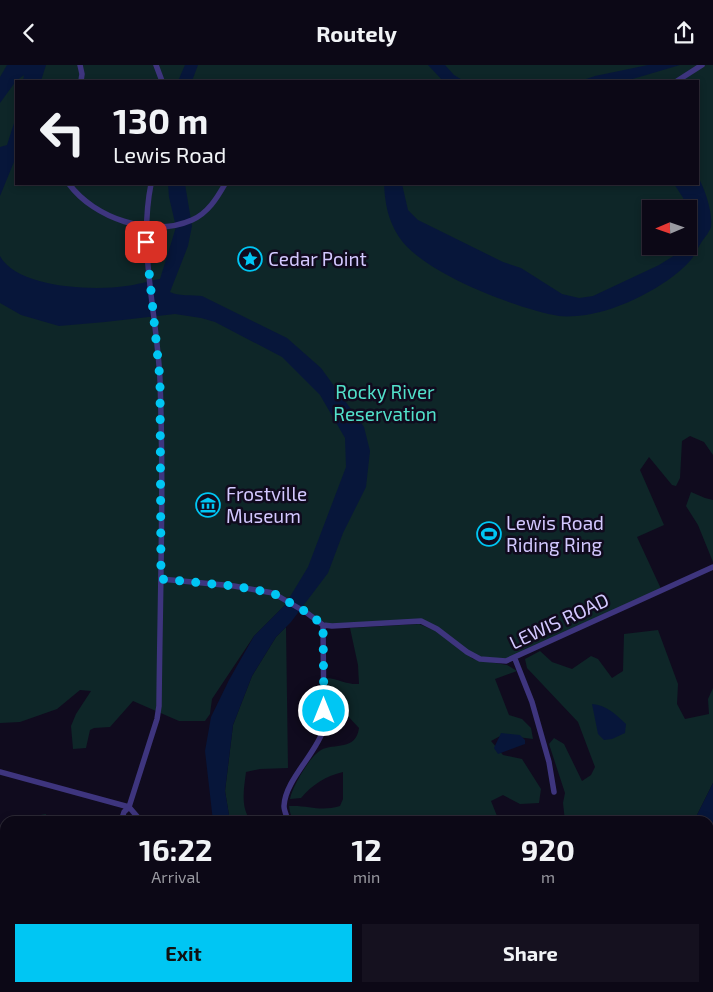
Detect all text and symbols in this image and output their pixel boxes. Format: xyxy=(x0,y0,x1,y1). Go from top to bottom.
icon: back xyxy=(15,19,43,47)
icon: share xyxy=(670,19,698,47)
text: Routely xyxy=(316,20,397,46)
text: 130 m xyxy=(113,99,208,141)
icon: left xyxy=(30,100,95,165)
text: Lewis Road xyxy=(113,141,226,167)
north arrow xyxy=(642,200,698,255)
map controls xyxy=(642,200,697,255)
pin xyxy=(125,221,167,263)
icon: arrive xyxy=(132,228,160,256)
place icon: Cedar Point xyxy=(237,246,263,272)
place label: Cedar Point xyxy=(268,247,367,270)
park label: Rocky River Reservation xyxy=(333,380,437,425)
place label: Frostville Museum xyxy=(226,482,307,527)
museum icon: Frostville Museum xyxy=(195,492,221,518)
place label: Lewis Road Riding Ring xyxy=(506,511,604,556)
sports icon: Lewis Road Riding Ring xyxy=(476,521,502,547)
street label: LEWIS ROAD xyxy=(505,587,612,654)
position arrow xyxy=(297,684,349,736)
text: 16:22 xyxy=(139,831,212,867)
text: 12 xyxy=(351,831,382,867)
text: 920 xyxy=(521,831,575,867)
text: Arrival xyxy=(151,867,200,886)
text: min xyxy=(353,867,380,886)
text: m xyxy=(541,867,555,886)
button: Exit xyxy=(15,924,352,982)
button: Share xyxy=(362,924,699,982)

